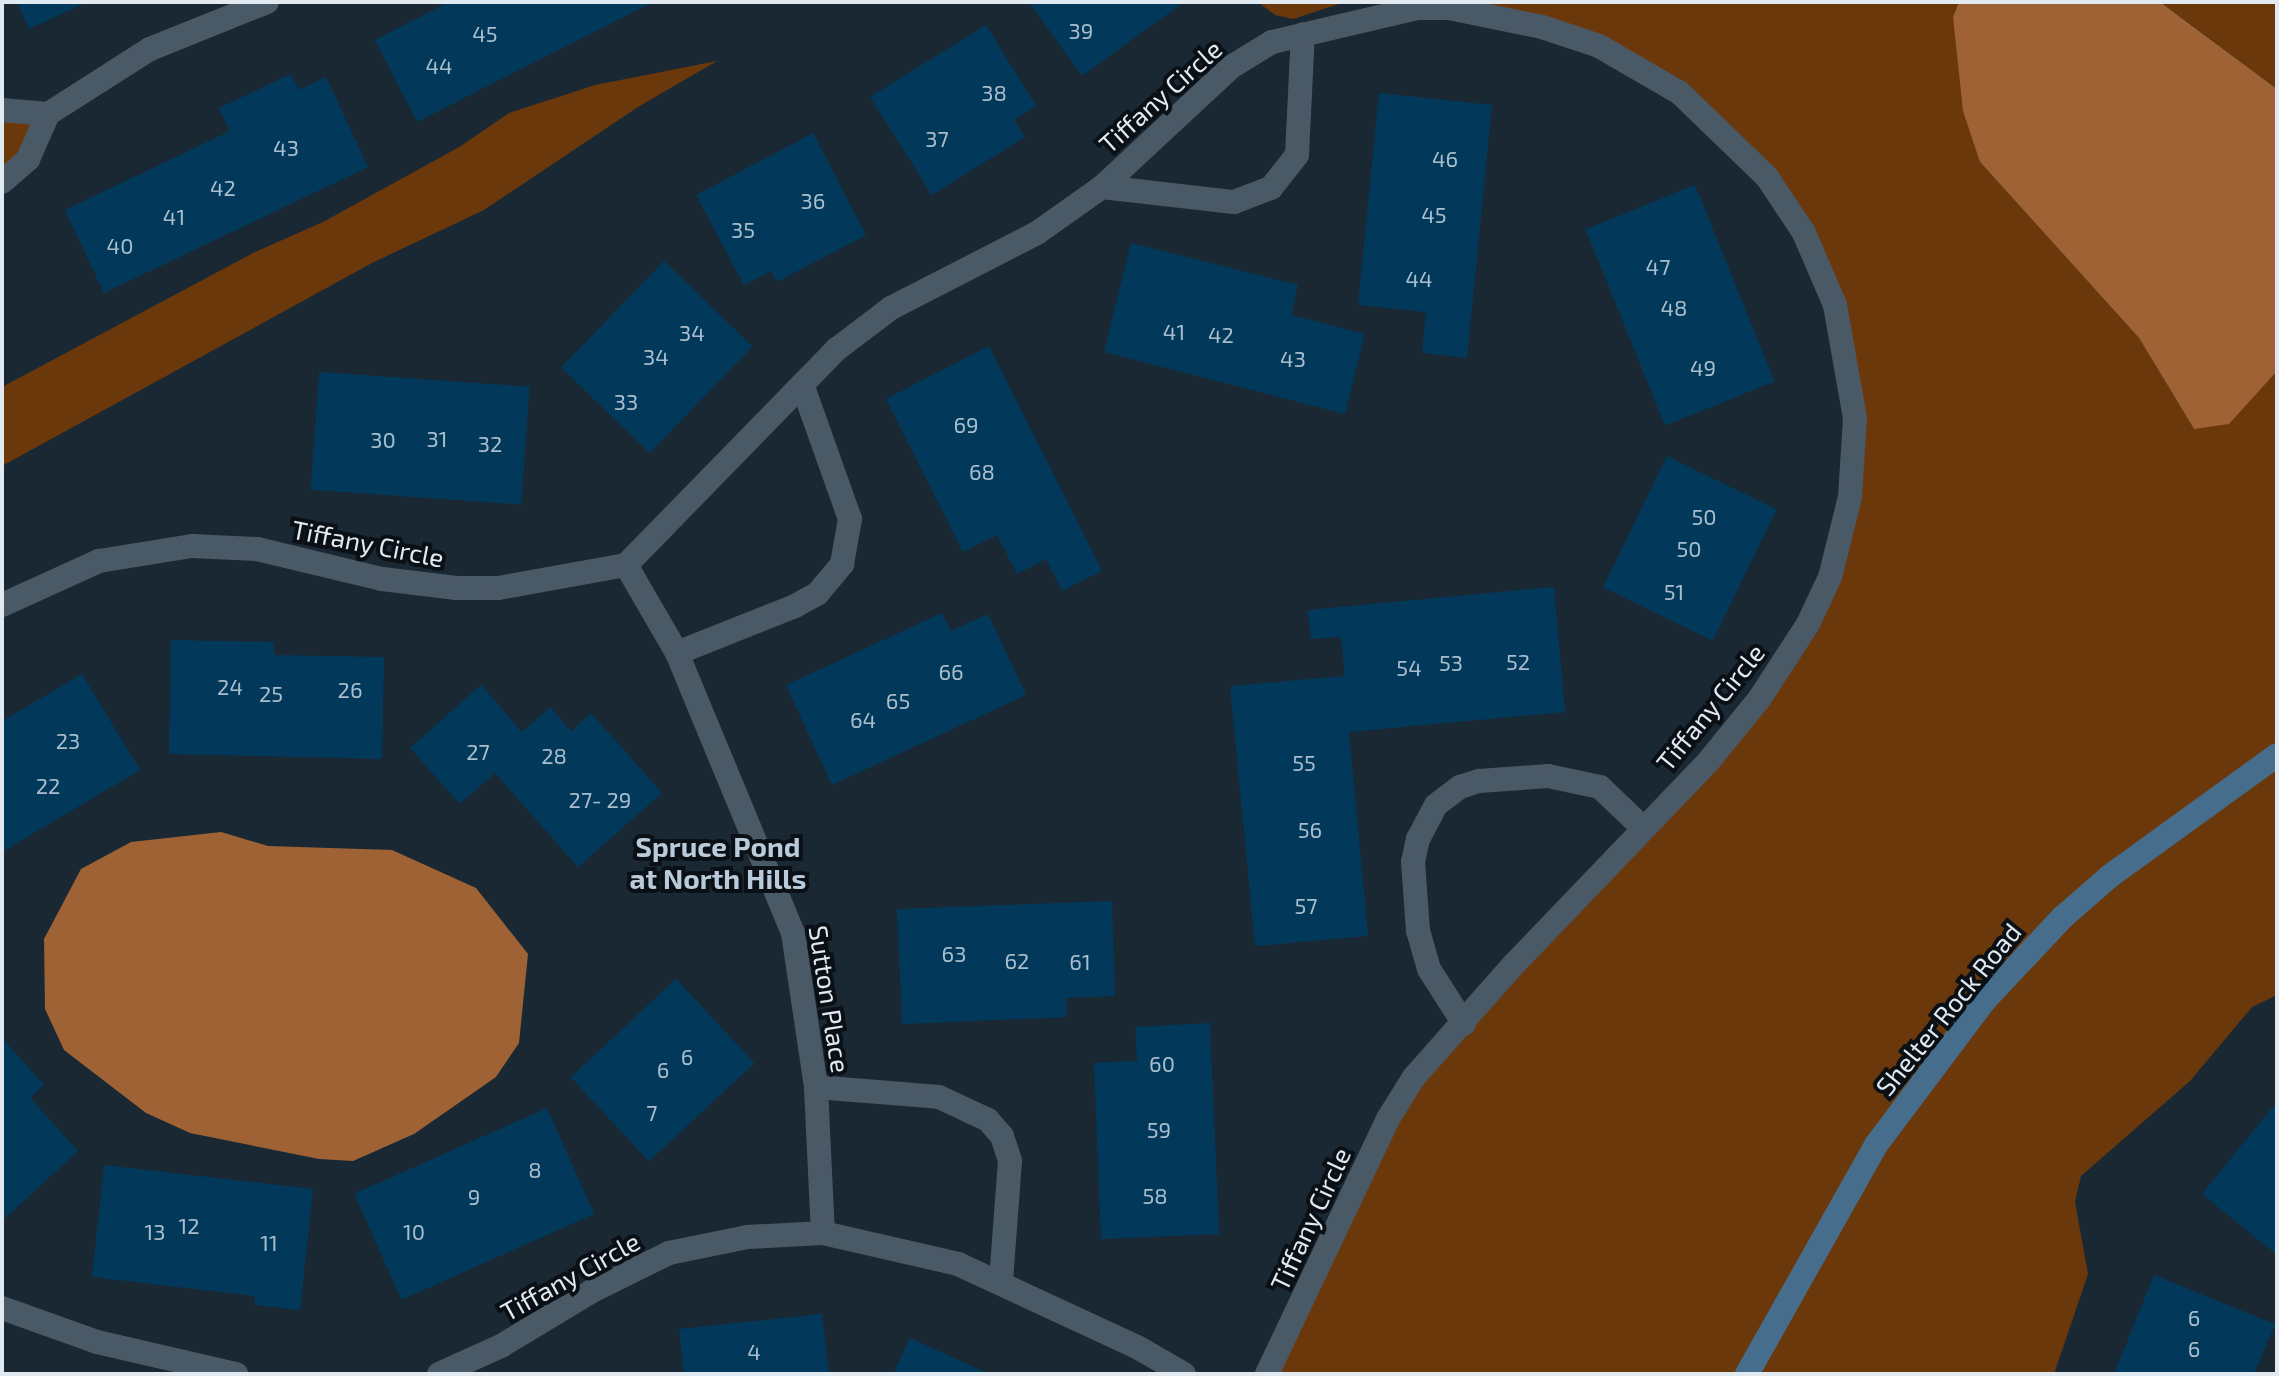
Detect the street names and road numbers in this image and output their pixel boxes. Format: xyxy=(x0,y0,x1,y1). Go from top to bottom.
street label: Tiffany Circle xyxy=(1092,33,1228,159)
street label: Tiffany Circle xyxy=(289,513,447,573)
street label: Tiffany Circle xyxy=(1649,637,1771,777)
street label: Shelter Rock Road xyxy=(1869,916,2027,1102)
street label: Sutton Place xyxy=(803,923,857,1075)
street label: Tiffany Circle xyxy=(1263,1142,1357,1296)
street label: Tiffany Circle xyxy=(495,1225,645,1327)

